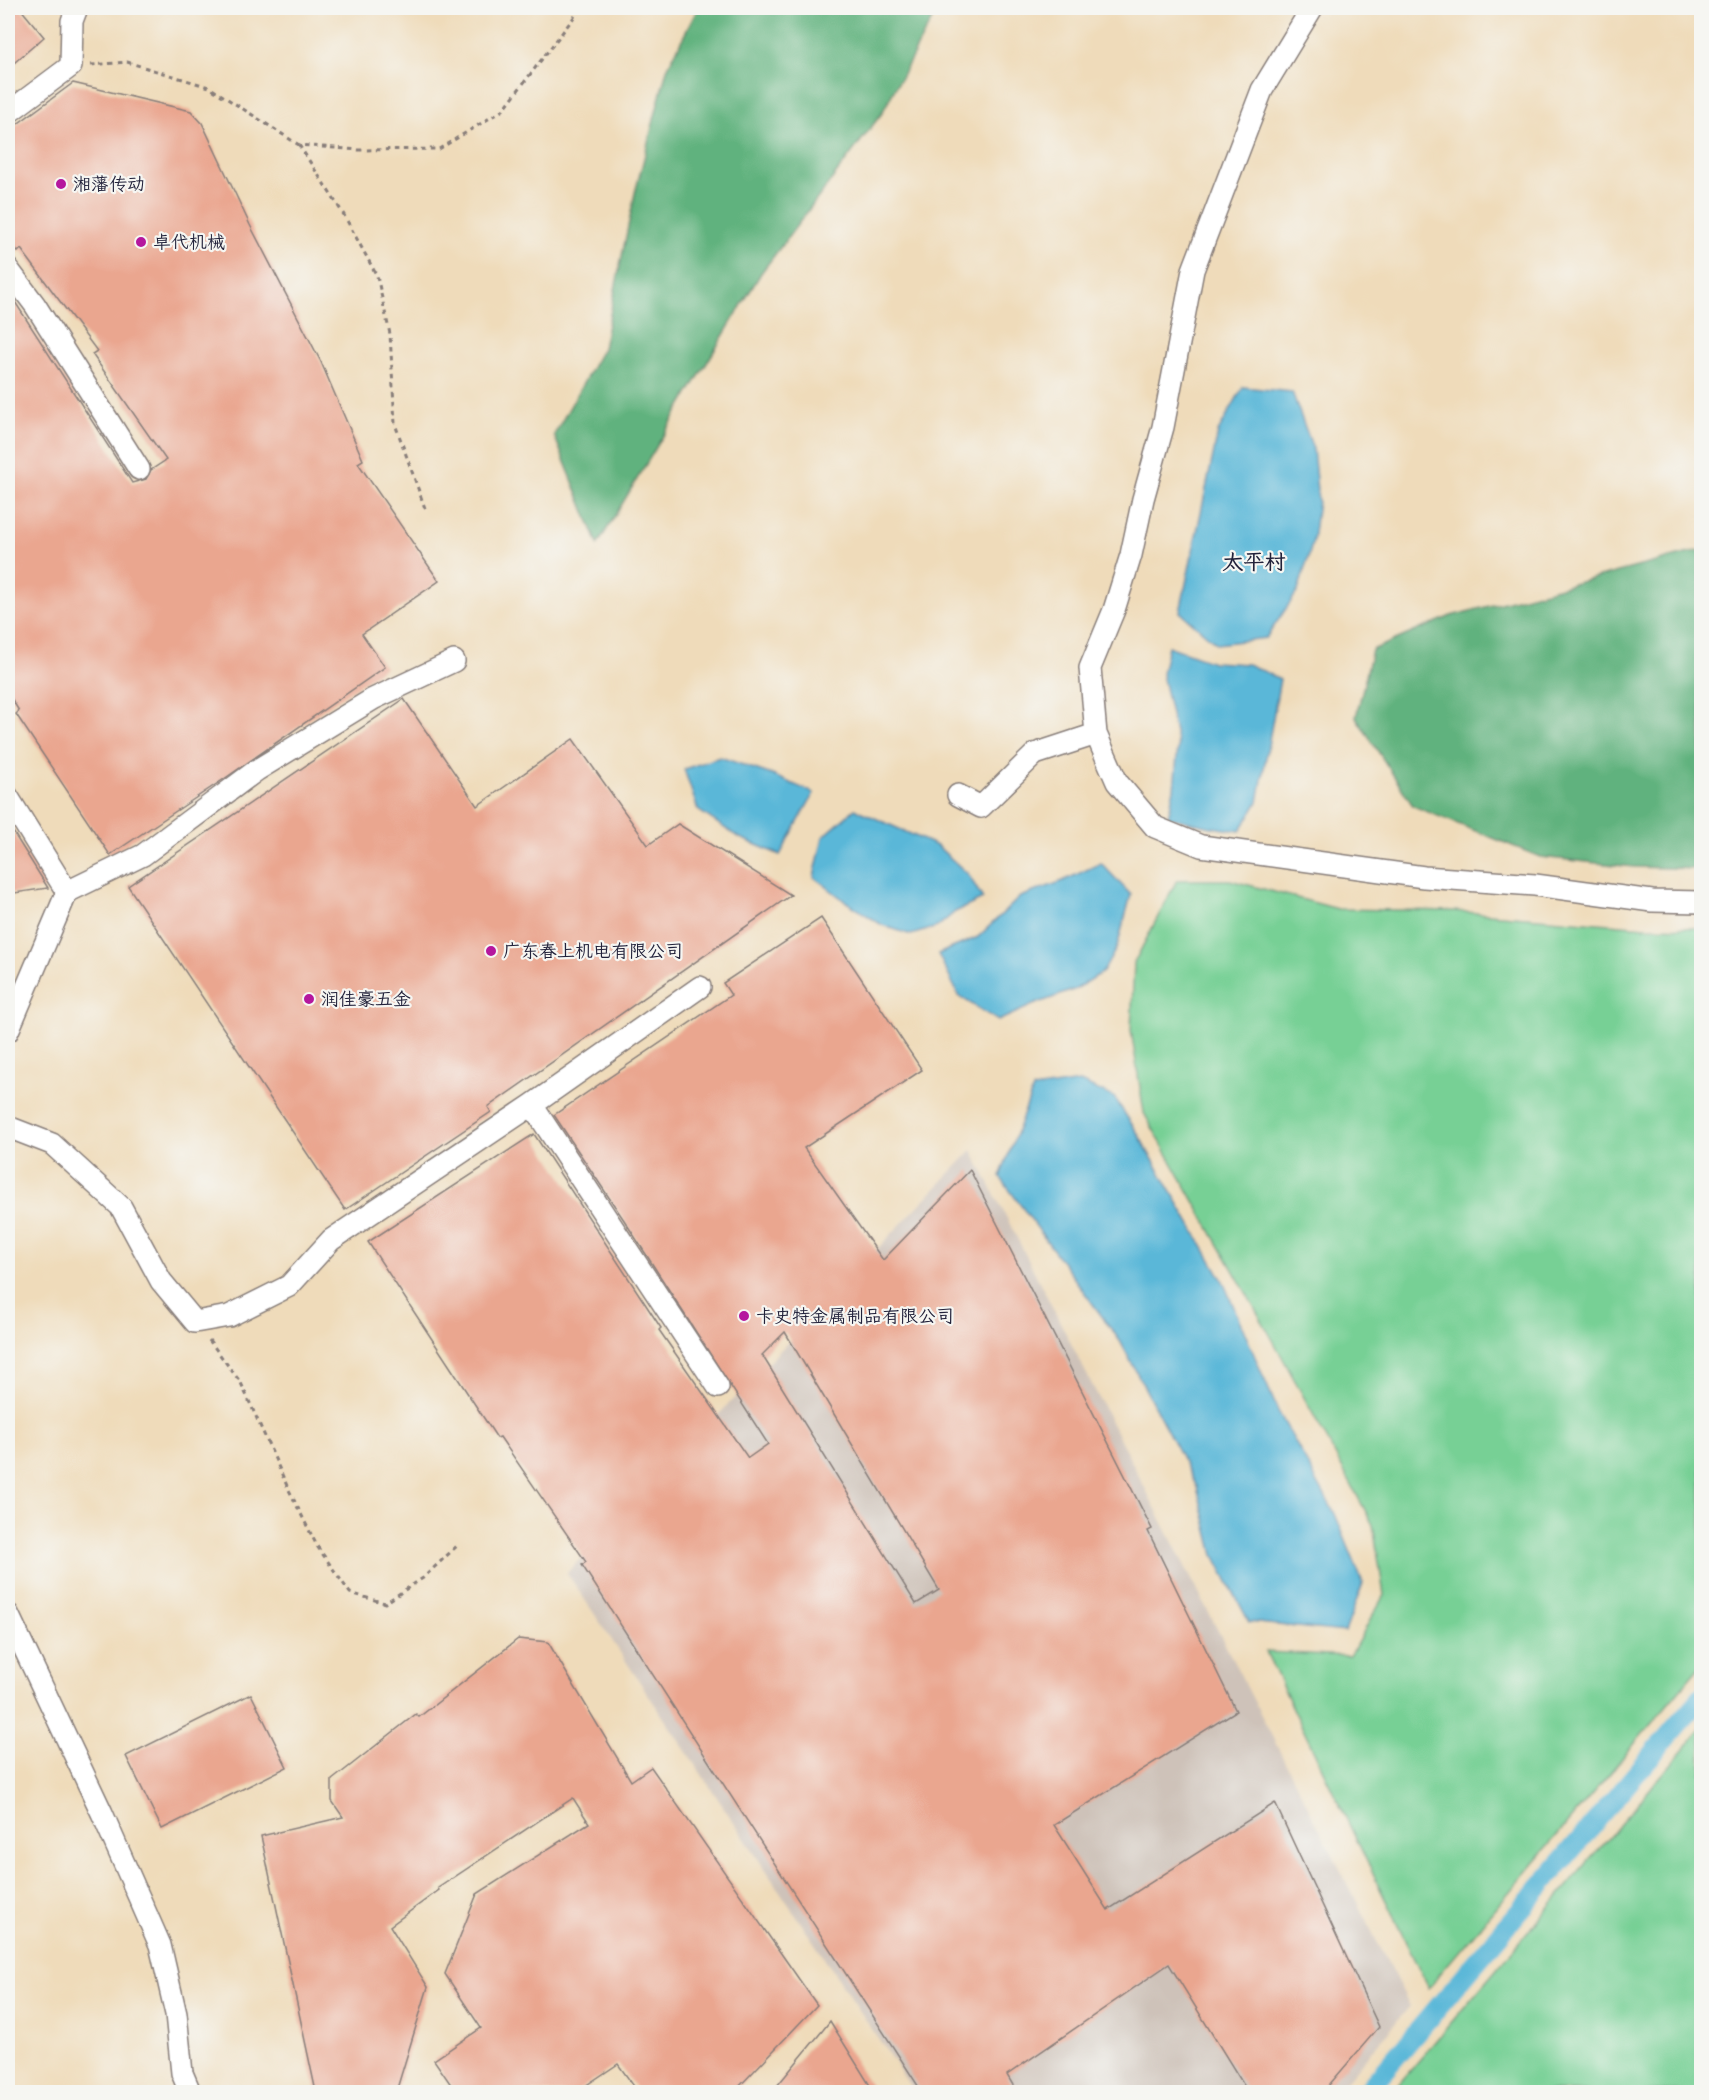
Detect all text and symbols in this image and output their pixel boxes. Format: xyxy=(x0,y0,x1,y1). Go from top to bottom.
place label: 湘藩传动 xyxy=(73,174,145,195)
marker: 湘藩传动 xyxy=(54,177,68,191)
place label: 卓代机械 xyxy=(153,232,225,253)
marker: 卓代机械 xyxy=(134,235,148,249)
district label: 太平村 xyxy=(1223,550,1286,575)
place label: 广东春上机电有限公司 xyxy=(503,941,683,962)
marker: 广东春上机电有限公司 xyxy=(484,944,498,958)
place label: 润佳豪五金 xyxy=(321,989,411,1010)
marker: 润佳豪五金 xyxy=(302,992,316,1006)
place label: 卡史特金属制品有限公司 xyxy=(756,1306,954,1327)
marker: 卡史特金属制品有限公司 xyxy=(737,1309,751,1323)

